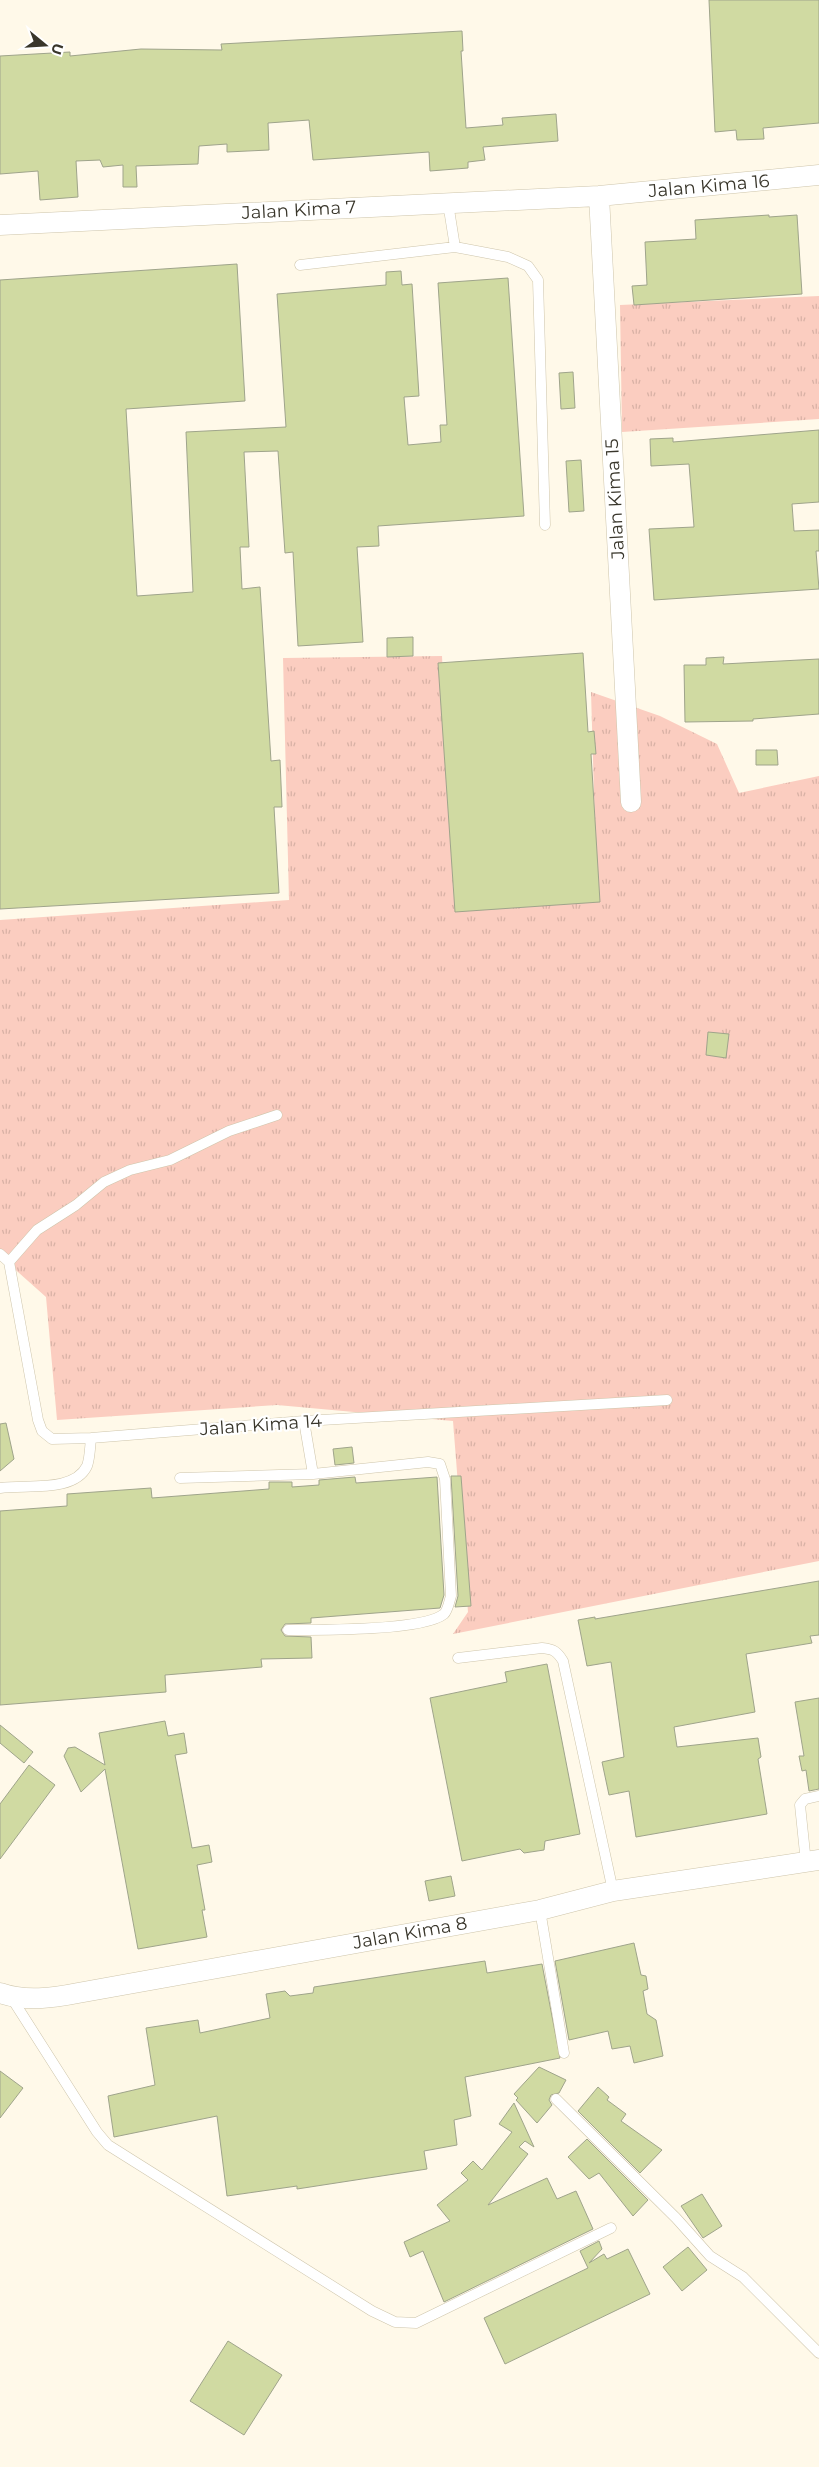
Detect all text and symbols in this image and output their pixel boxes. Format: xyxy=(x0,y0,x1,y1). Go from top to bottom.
north arrow xyxy=(20,20,70,70)
text: U xyxy=(47,41,68,57)
street label: Jalan Kima 16 xyxy=(647,170,771,202)
street label: Jalan Kima 7 xyxy=(240,196,357,224)
street label: Jalan Kima 15 xyxy=(601,438,629,561)
street label: Jalan Kima 14 xyxy=(198,1410,323,1440)
street label: Jalan Kima 8 xyxy=(350,1912,469,1954)

